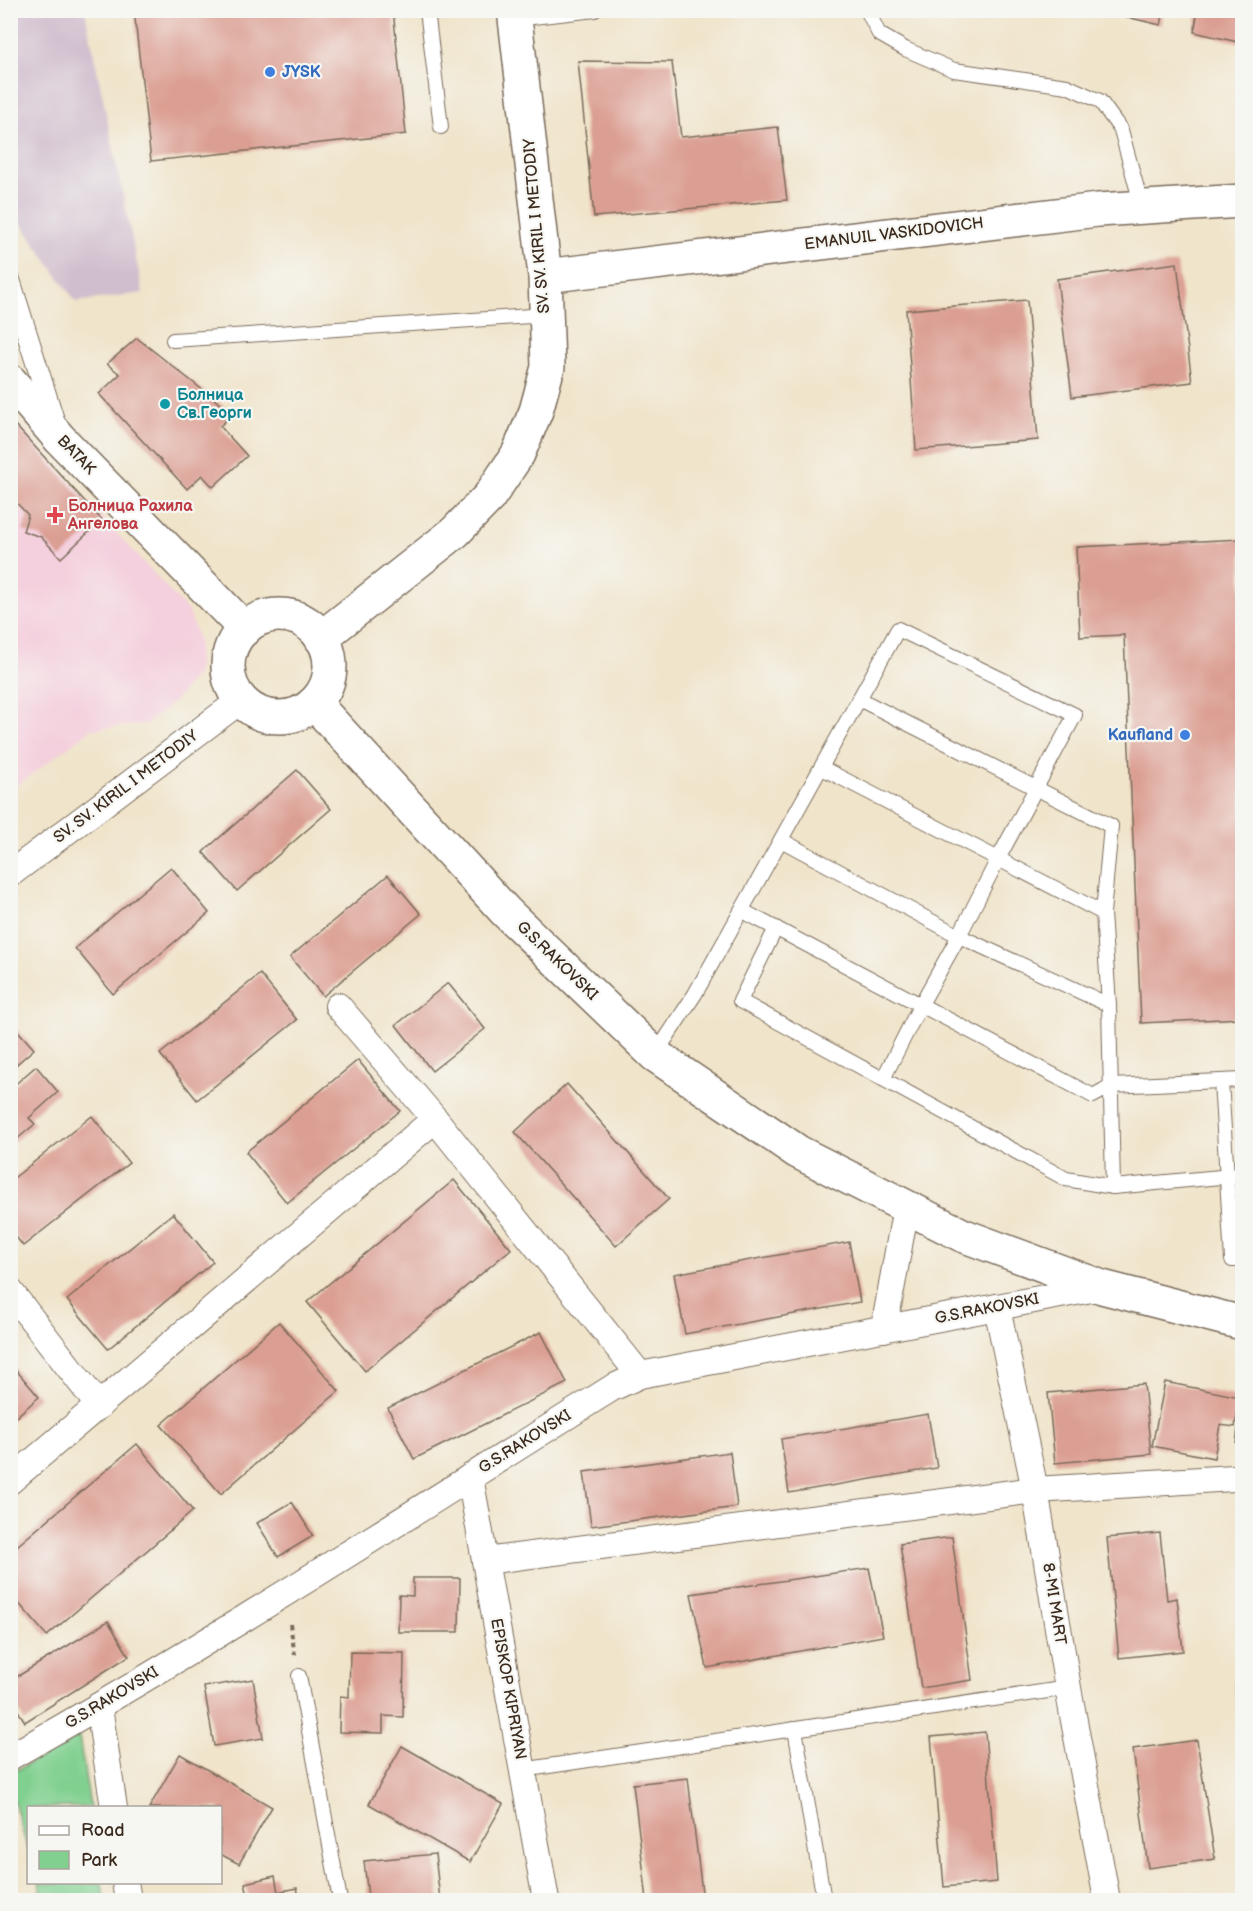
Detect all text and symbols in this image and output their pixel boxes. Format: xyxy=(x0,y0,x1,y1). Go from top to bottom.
place label: JYSK xyxy=(282,63,321,82)
marker: JYSK xyxy=(263,65,277,79)
street label: SV. SV. KIRIL I METODIY xyxy=(520,137,554,314)
street label: EMANUIL VASKIDOVICH xyxy=(803,214,985,254)
place label: Болница Св.Георги xyxy=(177,386,252,423)
marker: Болница Св.Георги xyxy=(158,397,172,411)
street label: BATAK xyxy=(53,431,100,479)
place label: Болница Рахила Ангелова xyxy=(67,497,193,534)
marker: Болница Рахила Ангелова xyxy=(46,506,64,524)
street label: SV. SV. KIRIL I METODIY xyxy=(50,726,202,847)
place label: Kaufland xyxy=(1108,726,1173,745)
marker: Kaufland xyxy=(1178,728,1192,742)
street label: G.S.RAKOVSKI xyxy=(512,918,602,1005)
street label: G.S.RAKOVSKI xyxy=(933,1290,1041,1328)
street label: G.S.RAKOVSKI xyxy=(475,1406,575,1478)
street label: 8-MI MART xyxy=(1038,1562,1070,1647)
street label: EPISKOP KIPRIYAN xyxy=(486,1617,530,1761)
street label: G.S.RAKOVSKI xyxy=(62,1663,162,1733)
legend xyxy=(27,1806,222,1884)
text: Road xyxy=(81,1820,125,1841)
text: Park xyxy=(81,1850,117,1871)

